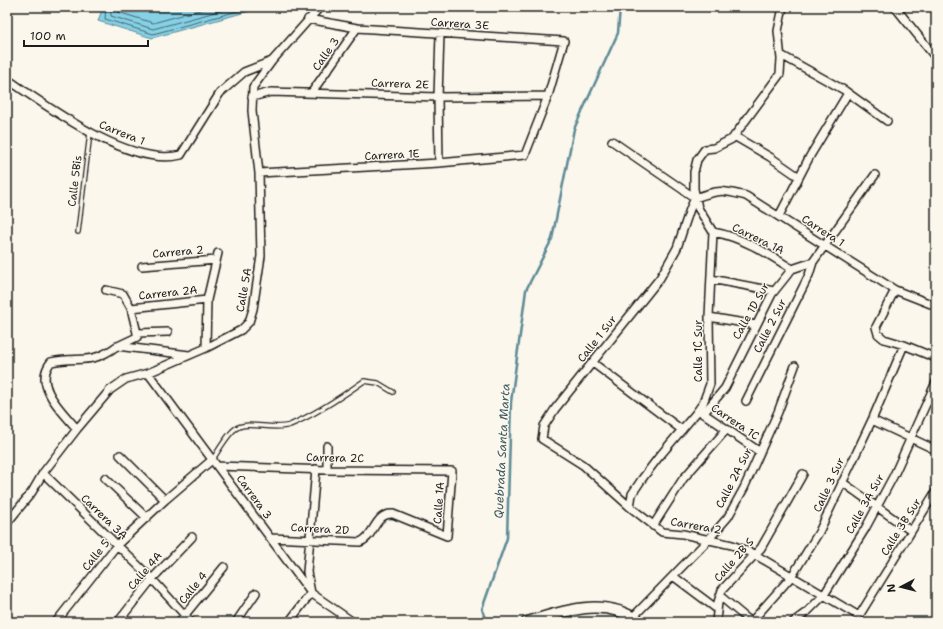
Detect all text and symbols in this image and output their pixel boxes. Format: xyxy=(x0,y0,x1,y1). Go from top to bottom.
street label: Carrera 3E xyxy=(430,14,490,34)
scale bar xyxy=(24,22,148,48)
text: 100 m xyxy=(30,28,66,44)
street label: Calle 3 xyxy=(309,34,343,74)
street label: Carrera 2E xyxy=(371,75,429,93)
street label: Carrera 1 xyxy=(97,117,147,149)
street label: Carrera 1E xyxy=(364,146,420,164)
street label: Calle 5Bis xyxy=(64,155,86,207)
street label: Carrera 1 xyxy=(799,212,847,250)
street label: Carrera 1A xyxy=(730,220,786,258)
street label: Carrera 2 xyxy=(152,242,204,262)
street label: Calle 5A xyxy=(233,267,255,313)
street label: Calle 1D Sur xyxy=(729,280,773,342)
street label: Carrera 2A xyxy=(138,282,198,304)
street label: Calle 2 Sur xyxy=(750,296,790,356)
street label: Calle 1 Sur xyxy=(574,312,620,366)
street label: Calle 1C Sur xyxy=(691,320,706,382)
water label: Quebrada Santa Marta xyxy=(490,383,514,519)
street label: Carrera 1C xyxy=(708,400,762,444)
street label: Calle 2A Sur xyxy=(712,445,756,511)
street label: Carrera 2C xyxy=(306,450,364,466)
street label: Calle 3 Sur xyxy=(810,455,848,515)
street label: Calle 3A Sur xyxy=(842,471,888,537)
street label: Carrera 3 xyxy=(233,472,275,522)
street label: Calle 1A xyxy=(430,481,448,525)
street label: Carrera 3A xyxy=(77,491,131,543)
street label: Calle 3B Sur xyxy=(877,495,925,559)
street label: Carrera 2 xyxy=(669,514,723,538)
street label: Carrera 2D xyxy=(290,520,350,538)
street label: Calle 2B S xyxy=(711,535,757,585)
street label: Calle 5 xyxy=(79,536,114,574)
street label: Calle 4A xyxy=(124,549,166,593)
north arrow xyxy=(881,567,921,607)
street label: Calle 4 xyxy=(175,568,211,607)
text: N xyxy=(884,583,900,593)

